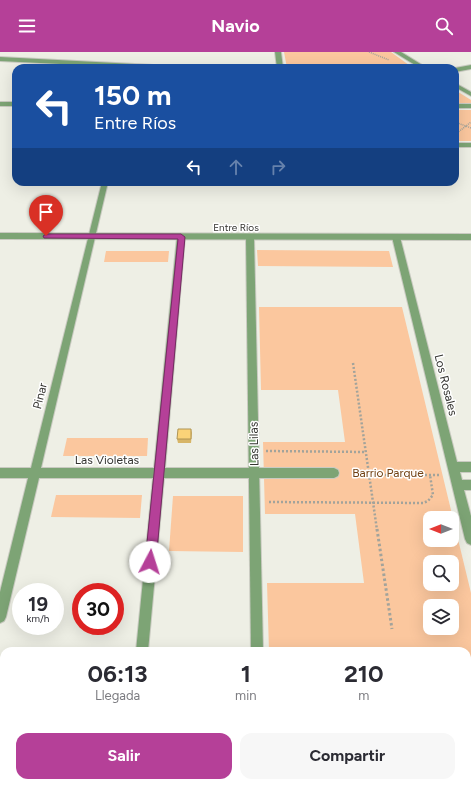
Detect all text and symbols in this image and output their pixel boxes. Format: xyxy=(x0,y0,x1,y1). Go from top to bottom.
icon: menu xyxy=(16,15,38,37)
text: Navio xyxy=(211,15,260,37)
icon: search xyxy=(433,15,455,37)
text: 150 m xyxy=(94,78,171,112)
icon: left xyxy=(28,80,80,132)
text: Entre Ríos xyxy=(94,112,176,134)
icon: left xyxy=(183,156,205,178)
icon: ahead xyxy=(225,156,247,178)
icon: right xyxy=(267,156,289,178)
pin xyxy=(29,195,63,236)
icon: arrive xyxy=(35,201,57,223)
street label: Entre Ríos xyxy=(213,221,259,234)
street label: Los Rosales xyxy=(432,353,460,418)
street label: Pinar xyxy=(30,381,50,411)
street label: Las Lilas xyxy=(247,421,261,466)
street label: Las Violetas xyxy=(75,453,140,467)
park label: Barrio Parque xyxy=(352,466,424,480)
north arrow xyxy=(423,511,459,547)
map controls xyxy=(423,511,459,635)
position arrow xyxy=(129,541,171,583)
button: search xyxy=(423,555,459,591)
speed limit sign: 30 xyxy=(72,583,124,635)
text: 19 xyxy=(28,592,48,616)
button: layers xyxy=(423,599,459,635)
text: km/h xyxy=(27,612,49,625)
text: 06:13 xyxy=(87,659,148,688)
text: 1 xyxy=(241,659,251,688)
text: 210 xyxy=(344,659,384,688)
text: Llegada xyxy=(95,688,140,703)
text: min xyxy=(235,688,256,703)
text: m xyxy=(358,688,369,703)
button: Salir xyxy=(16,733,232,779)
button: Compartir xyxy=(240,733,455,779)

